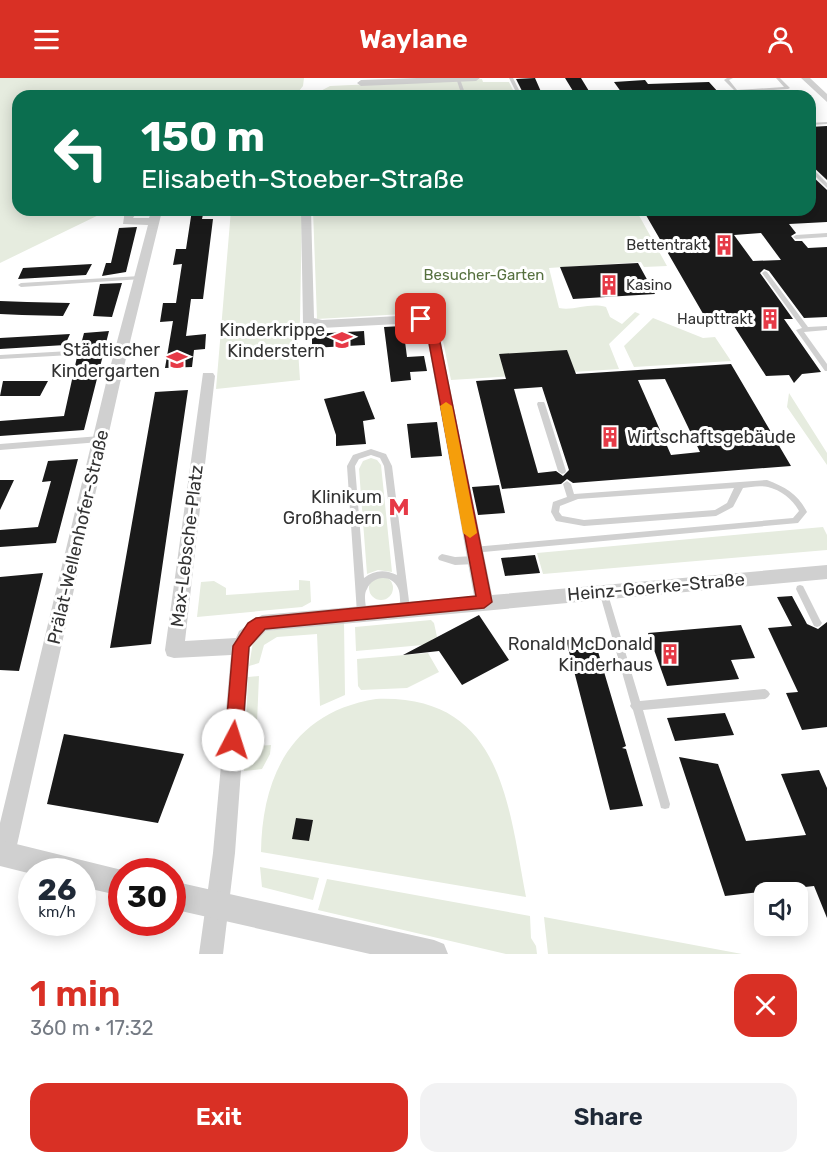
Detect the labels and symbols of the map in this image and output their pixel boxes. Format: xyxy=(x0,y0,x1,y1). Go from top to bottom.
building icon: Bettentrakt xyxy=(712,233,736,257)
place label: Bettentrakt xyxy=(626,236,707,254)
park label: Besucher-Garten xyxy=(424,266,544,284)
building icon: Kasino xyxy=(597,273,621,297)
place label: Kasino xyxy=(626,276,672,294)
pin xyxy=(395,293,446,344)
building icon: Haupttrakt xyxy=(758,307,782,331)
place label: Haupttrakt xyxy=(677,310,753,328)
place label: Kinderkrippe Kinderstern xyxy=(219,319,325,362)
school or university icon: Kinderkrippe Kinderstern xyxy=(330,328,354,352)
place label: Städtischer Kindergarten xyxy=(51,339,160,382)
school or university icon: Städtischer Kindergarten xyxy=(165,348,189,372)
building icon: Wirtschaftsgebäude xyxy=(598,425,622,449)
place label: Wirtschaftsgebäude xyxy=(627,426,796,448)
street label: Prälat-Wellenhofer-Straße xyxy=(43,428,113,646)
street label: Max-Lebsche-Platz xyxy=(166,464,208,628)
place label: Klinikum Großhadern xyxy=(283,486,382,529)
metro station icon: Klinikum Großhadern xyxy=(387,495,411,519)
street label: Heinz-Goerke-Straße xyxy=(566,568,746,606)
place label: Ronald McDonald Kinderhaus xyxy=(508,633,653,676)
building icon: Ronald McDonald Kinderhaus xyxy=(658,642,682,666)
position arrow xyxy=(201,708,265,772)
speed limit sign: 30 xyxy=(108,858,186,936)

